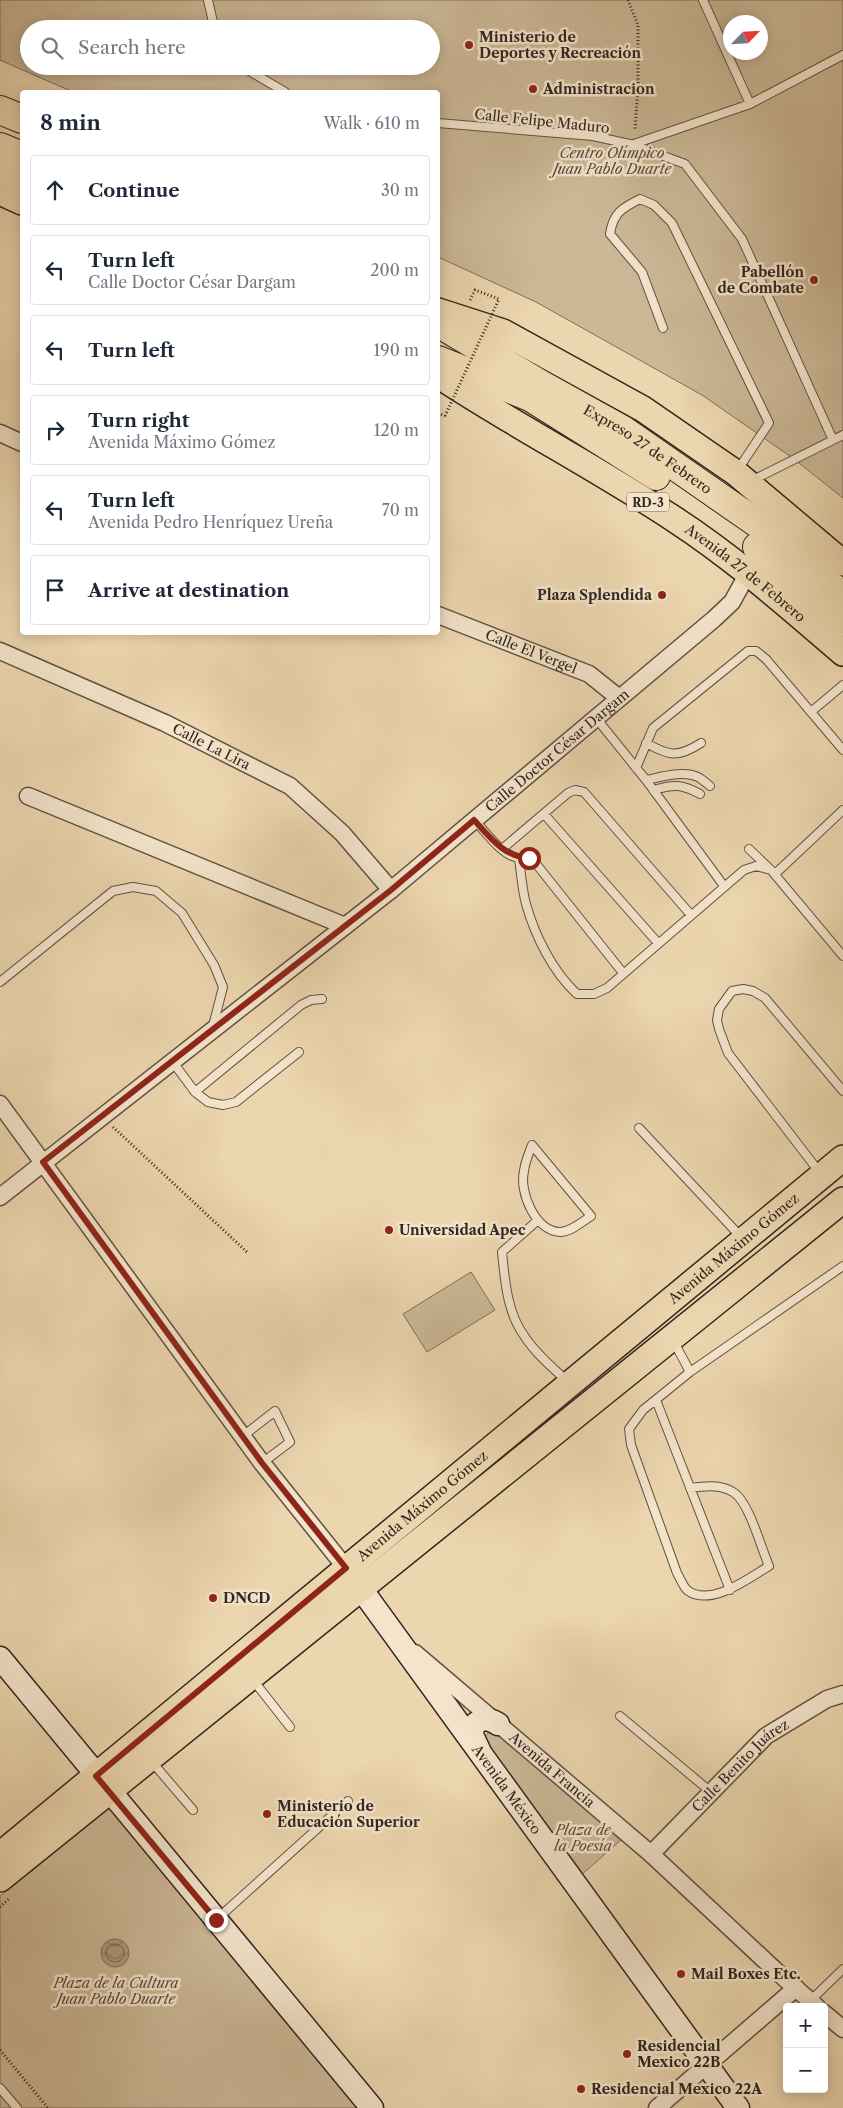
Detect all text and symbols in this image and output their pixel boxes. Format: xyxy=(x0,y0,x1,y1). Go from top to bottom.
north arrow xyxy=(723,15,768,60)
search box xyxy=(20,20,440,75)
place label: Ministerio de Deportes y Recreación xyxy=(479,28,641,62)
icon: search xyxy=(38,34,66,62)
text: Search here xyxy=(78,36,186,59)
marker: Ministerio de Deportes y Recreación xyxy=(463,39,475,51)
place label: Administracion xyxy=(542,80,655,98)
marker: Administracion xyxy=(527,83,539,95)
street label: Calle Felipe Maduro xyxy=(473,105,611,137)
text: 8 min xyxy=(40,110,101,135)
text: Walk · 610 m xyxy=(323,113,420,133)
park label: Centro Olímpico Juan Pablo Duarte xyxy=(549,144,673,178)
icon: ahead xyxy=(41,176,69,204)
text: Continue xyxy=(88,179,180,202)
text: 30 m xyxy=(381,180,419,200)
text: Turn left xyxy=(88,249,175,272)
icon: left xyxy=(41,256,69,284)
text: 200 m xyxy=(370,260,419,280)
place label: Pabellón de Combate xyxy=(717,263,804,297)
text: Calle Doctor César Dargam xyxy=(88,272,296,292)
marker: Pabellón de Combate xyxy=(808,274,820,286)
icon: left xyxy=(41,336,69,364)
text: Turn left xyxy=(88,339,175,362)
text: 190 m xyxy=(374,340,419,360)
street label: Expreso 27 de Febrero xyxy=(580,401,715,498)
text: Turn right xyxy=(88,409,189,432)
icon: right xyxy=(41,416,69,444)
text: 120 m xyxy=(374,420,419,440)
text: Avenida Máximo Gómez xyxy=(88,432,276,452)
text: Turn left xyxy=(88,489,175,512)
road number: RD-3 xyxy=(627,492,669,512)
icon: left xyxy=(41,496,69,524)
text: 70 m xyxy=(382,500,419,520)
text: Avenida Pedro Henríquez Ureña xyxy=(88,512,333,532)
street label: Avenida 27 de Febrero xyxy=(681,519,809,626)
icon: arrive xyxy=(41,576,69,604)
text: Arrive at destination xyxy=(88,579,289,602)
place label: Plaza Splendida xyxy=(537,586,653,604)
marker: Plaza Splendida xyxy=(656,589,668,601)
street label: Calle El Vergel xyxy=(483,625,580,677)
street label: Calle Doctor César Dargam xyxy=(482,685,633,816)
street label: Calle La Lira xyxy=(169,719,254,774)
route start xyxy=(518,847,541,870)
street label: Avenida Máximo Gómez xyxy=(664,1189,803,1308)
place label: Universidad Apec xyxy=(399,1221,526,1239)
marker: Universidad Apec xyxy=(383,1224,395,1236)
street label: Avenida Máximo Gómez xyxy=(353,1447,491,1566)
place label: DNCD xyxy=(223,1589,270,1607)
marker: DNCD xyxy=(207,1592,219,1604)
street label: Calle Benito Juárez xyxy=(688,1715,792,1816)
street label: Avenida Francia xyxy=(505,1727,599,1812)
street label: Avenida México xyxy=(468,1740,545,1838)
place label: Ministerio de Educación Superior xyxy=(277,1797,420,1831)
marker: Ministerio de Educación Superior xyxy=(261,1808,273,1820)
park label: Plaza de la Poesía xyxy=(554,1821,612,1855)
route end xyxy=(205,1909,228,1932)
place label: Mail Boxes Etc. xyxy=(691,1965,801,1983)
marker: Mail Boxes Etc. xyxy=(675,1968,687,1980)
park label: Plaza de la Cultura Juan Pablo Duarte xyxy=(52,1974,179,2008)
map controls xyxy=(783,2003,828,2093)
button: + xyxy=(783,2003,828,2048)
place label: Residencial Mexico 22B xyxy=(637,2037,721,2071)
marker: Residencial Mexico 22B xyxy=(621,2048,633,2060)
button: − xyxy=(783,2048,828,2093)
place label: Residencial Mexico 22A xyxy=(591,2080,763,2098)
marker: Residencial Mexico 22A xyxy=(575,2083,587,2095)

